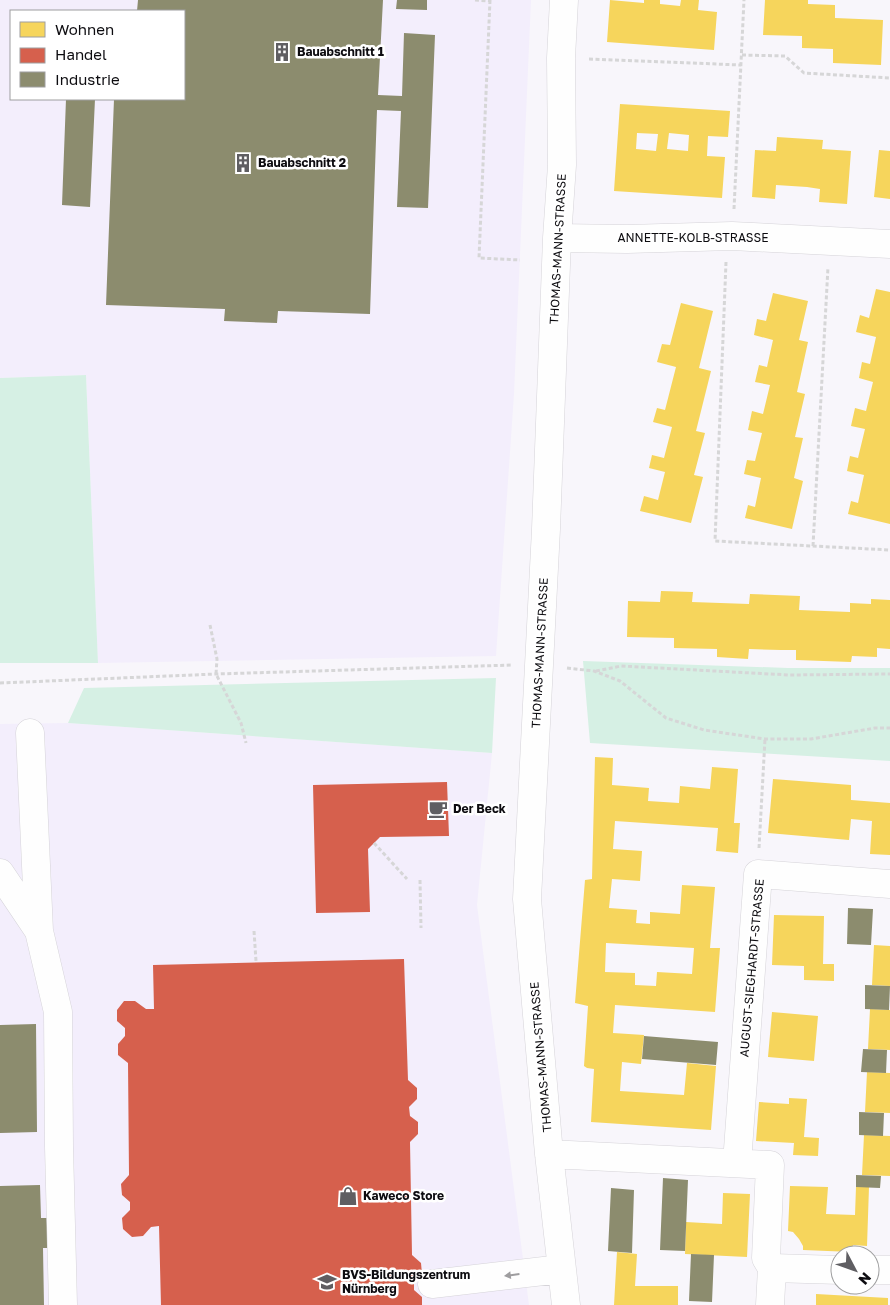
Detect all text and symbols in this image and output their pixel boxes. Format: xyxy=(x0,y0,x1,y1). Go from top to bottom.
legend xyxy=(10,10,185,100)
text: Wohnen xyxy=(55,20,114,38)
building icon: Bauabschnitt 1 xyxy=(271,41,293,63)
place label: Bauabschnitt 1 xyxy=(297,44,384,59)
text: Handel xyxy=(55,45,107,63)
text: Industrie xyxy=(55,70,120,88)
building icon: Bauabschnitt 2 xyxy=(232,152,254,174)
place label: Bauabschnitt 2 xyxy=(258,155,346,170)
street label: THOMAS-MANN-STRASSE xyxy=(546,173,569,325)
street label: ANNETTE-KOLB-STRASSE xyxy=(617,230,769,245)
street label: THOMAS-MANN-STRASSE xyxy=(528,577,551,729)
cafe icon: Der Beck xyxy=(427,798,449,820)
place label: Der Beck xyxy=(453,801,506,816)
street label: AUGUST-SIEGHARDT-STRASSE xyxy=(736,878,767,1058)
street label: THOMAS-MANN-STRASSE xyxy=(526,981,555,1133)
shop icon: Kaweco Store xyxy=(337,1185,359,1207)
place label: Kaweco Store xyxy=(363,1188,444,1203)
north arrow xyxy=(830,1245,880,1295)
place label: BVS-Bildungszentrum Nürnberg xyxy=(342,1267,470,1296)
text: N xyxy=(855,1269,875,1288)
school or university icon: BVS-Bildungszentrum Nürnberg xyxy=(316,1271,338,1293)
one-way arrow xyxy=(504,1271,520,1279)

